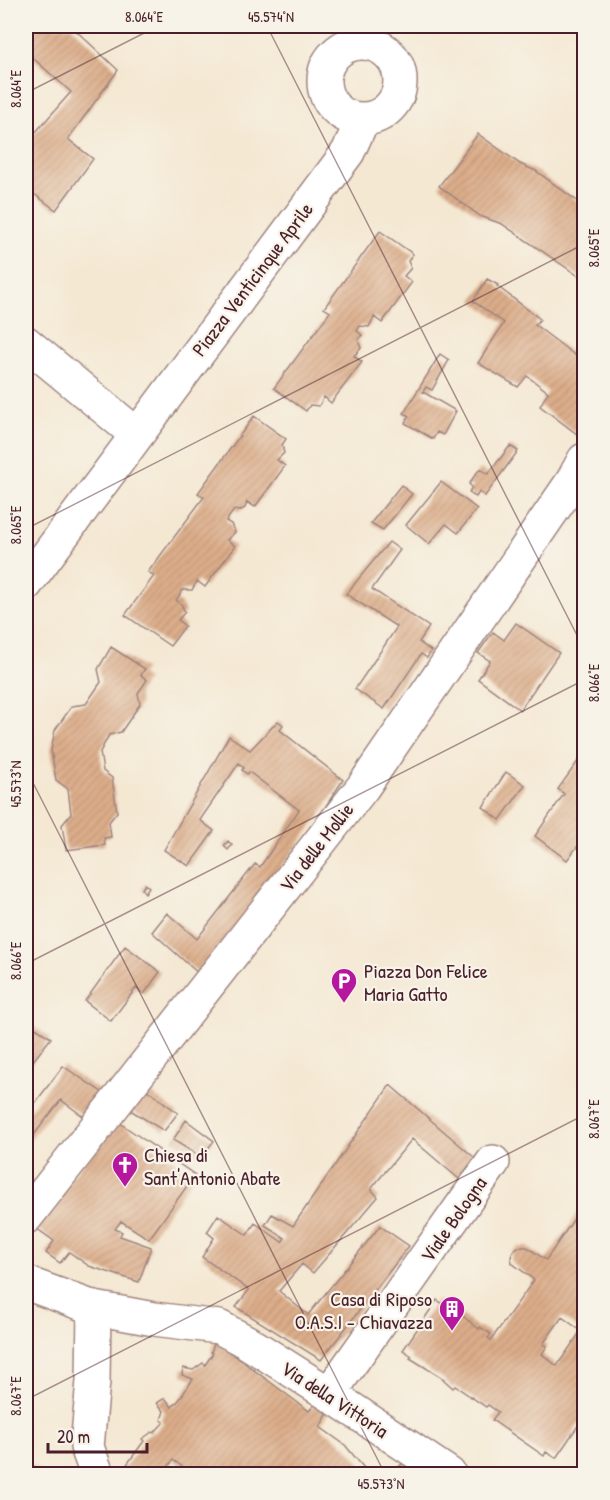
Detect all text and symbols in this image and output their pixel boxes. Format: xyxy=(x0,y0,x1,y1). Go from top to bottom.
text: 8.064°E xyxy=(125,6,163,27)
text: 45.574°N xyxy=(248,6,294,27)
text: 8.064°E xyxy=(5,70,26,108)
street label: Piazza Venticinque Aprile xyxy=(185,197,319,361)
text: 8.065°E xyxy=(583,228,604,267)
text: 8.065°E xyxy=(5,505,26,544)
text: 8.066°E xyxy=(583,663,604,702)
text: 45.573°N xyxy=(5,760,26,808)
street label: Via delle Mollie xyxy=(273,797,359,897)
text: 8.066°E xyxy=(5,941,26,980)
place label: Piazza Don Felice Maria Gatto xyxy=(364,957,488,1007)
parking icon: Piazza Don Felice Maria Gatto xyxy=(329,966,359,1004)
text: 8.067°E xyxy=(583,1099,604,1139)
place label: Chiesa di Sant'Antonio Abate xyxy=(144,1141,281,1191)
church icon: Chiesa di Sant'Antonio Abate xyxy=(110,1150,140,1188)
street label: Viale Bologna xyxy=(414,1171,492,1267)
place label: Casa di Riposo O.A.S.I - Chiavazza xyxy=(295,1285,432,1335)
building icon: Casa di Riposo O.A.S.I - Chiavazza xyxy=(437,1294,467,1332)
street label: Via della Vittoria xyxy=(276,1354,394,1444)
text: 8.067°E xyxy=(5,1376,26,1416)
scale bar xyxy=(48,1416,147,1454)
text: 20 m xyxy=(57,1424,90,1449)
text: 45.573°N xyxy=(357,1473,405,1494)

